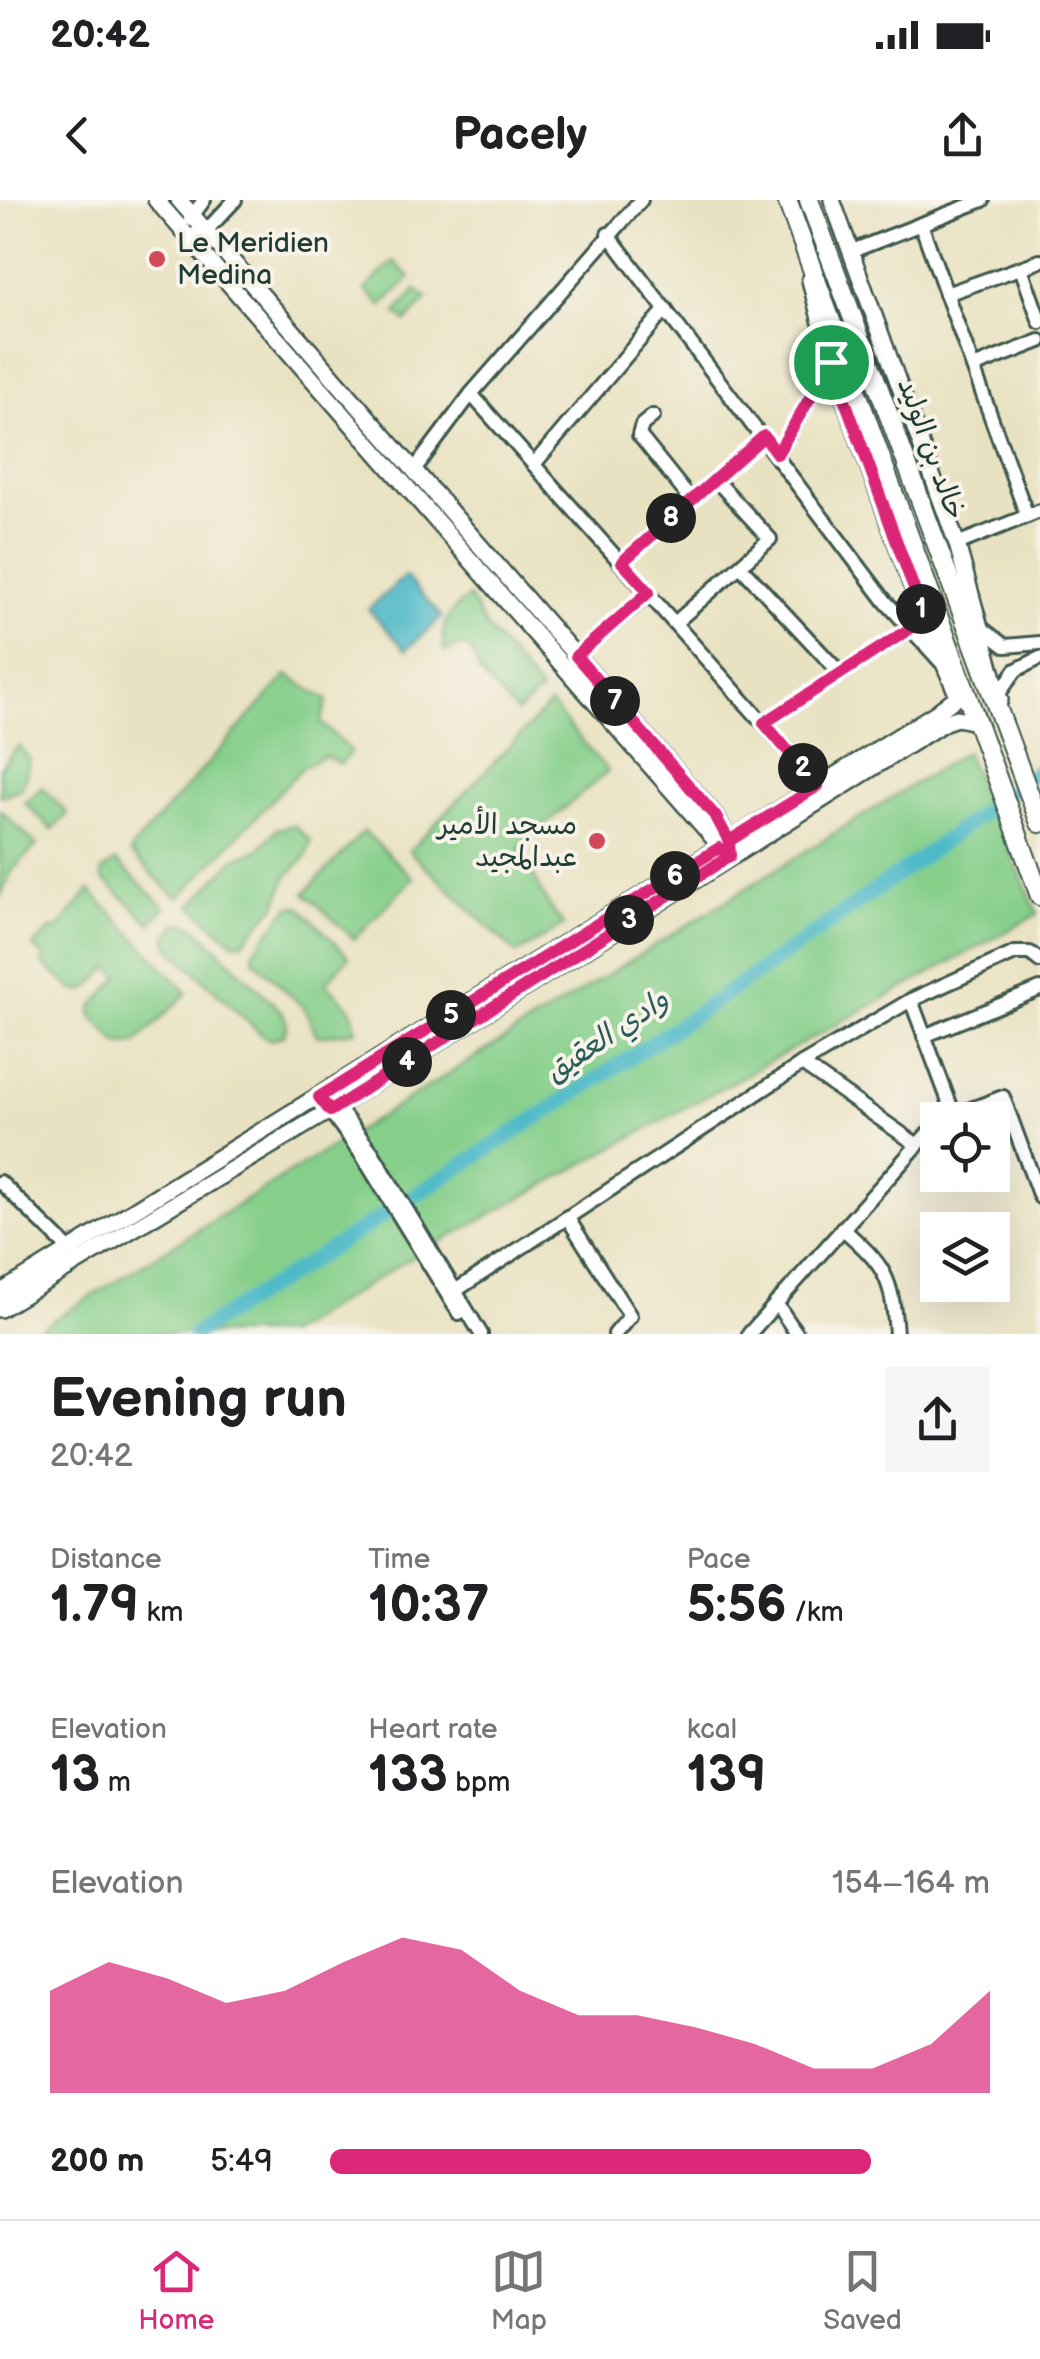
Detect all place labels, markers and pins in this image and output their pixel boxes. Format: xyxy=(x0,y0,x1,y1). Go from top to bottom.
place label: Le Meridien Medina xyxy=(177,227,329,292)
marker: Le Meridien Medina xyxy=(146,248,168,270)
pin xyxy=(789,320,874,405)
pin: 8 xyxy=(646,493,696,543)
pin: 1 xyxy=(896,584,946,634)
pin: 7 xyxy=(590,676,640,726)
pin: 2 xyxy=(778,743,828,793)
place label: مسجد الأمير عبدالمجيد xyxy=(435,806,577,874)
marker: مسجد الأمير عبدالمجيد xyxy=(586,830,608,852)
pin: 6 xyxy=(650,851,700,901)
pin: 3 xyxy=(604,895,654,945)
pin: 5 xyxy=(426,990,476,1040)
pin: 4 xyxy=(382,1037,432,1087)

